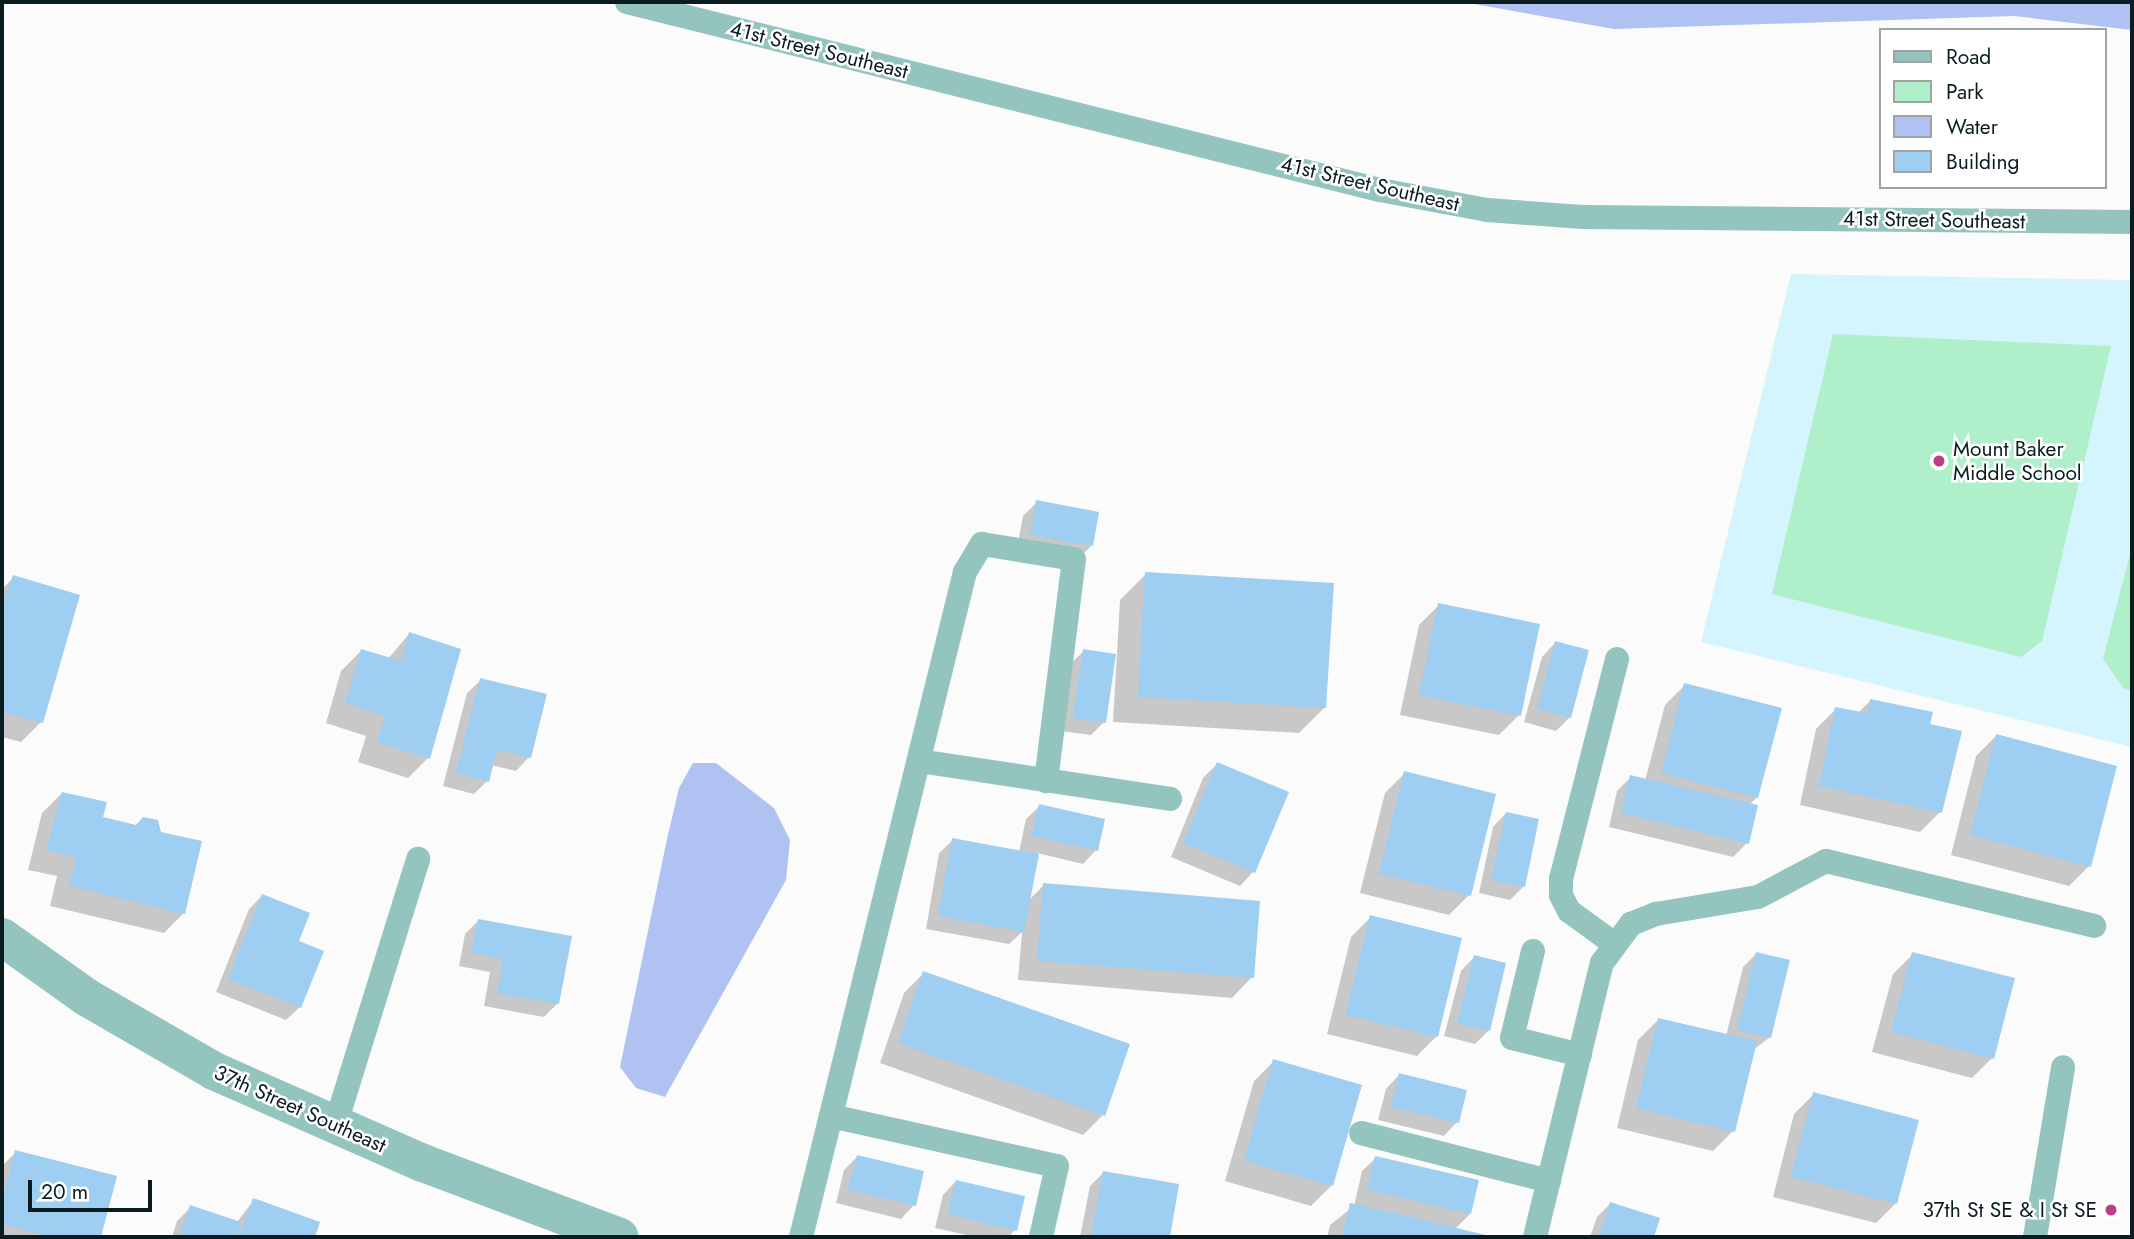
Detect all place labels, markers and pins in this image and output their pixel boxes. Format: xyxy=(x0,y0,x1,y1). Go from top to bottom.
place label: Mount Baker Middle School xyxy=(1953,436,2082,486)
marker: Mount Baker Middle School xyxy=(1931,453,1947,469)
place label: 37th St SE & I St SE xyxy=(1922,1197,2097,1223)
marker: 37th St SE & I St SE xyxy=(2103,1202,2119,1218)

